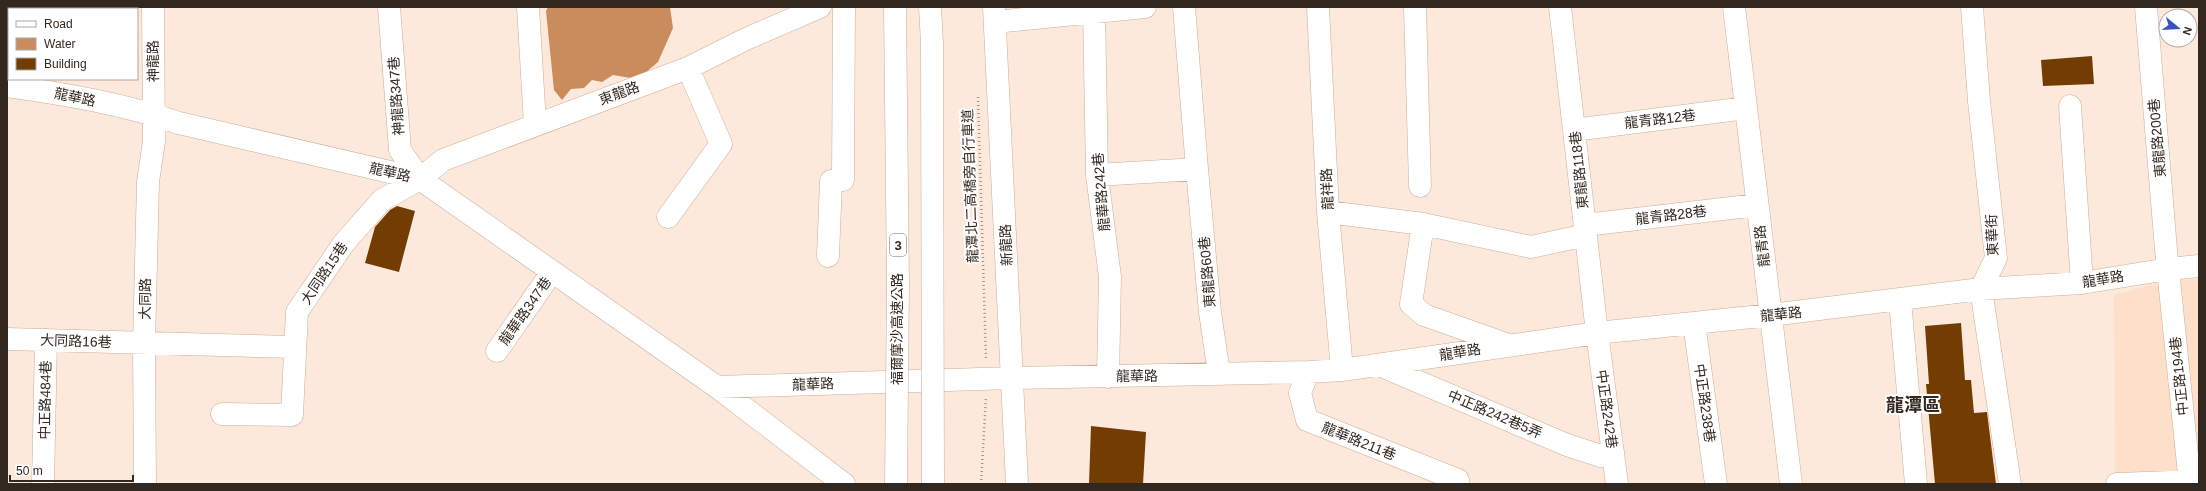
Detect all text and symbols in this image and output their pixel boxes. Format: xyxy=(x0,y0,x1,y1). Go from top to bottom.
legend xyxy=(8,8,138,80)
north arrow xyxy=(2158,8,2198,48)
text: Road xyxy=(44,17,73,31)
text: N xyxy=(2181,25,2194,37)
text: Water xyxy=(44,37,76,51)
street label: 神龍路 xyxy=(145,40,161,82)
street label: 神龍路347巷 xyxy=(385,56,407,136)
text: Building xyxy=(44,57,87,71)
street label: 東龍路 xyxy=(597,78,641,108)
street label: 龍華路 xyxy=(53,85,97,109)
street label: 東龍路200巷 xyxy=(2146,98,2168,178)
street label: 龍青路12巷 xyxy=(1624,107,1696,131)
street label: 龍潭北二高橋旁自行車道 xyxy=(959,109,981,263)
street label: 東龍路118巷 xyxy=(1567,130,1591,210)
street label: 龍華路242巷 xyxy=(1090,152,1112,232)
street label: 龍華路 xyxy=(368,159,412,185)
street label: 龍祥路 xyxy=(1318,168,1336,210)
street label: 龍青路28巷 xyxy=(1635,203,1707,227)
street label: 東華街 xyxy=(1983,214,2001,256)
street label: 新龍路 xyxy=(997,224,1015,266)
street label: 龍青路 xyxy=(1752,224,1772,268)
road number: 3 xyxy=(890,234,906,256)
street label: 東龍路60巷 xyxy=(1196,236,1218,308)
street label: 大同路15巷 xyxy=(297,239,351,307)
street label: 龍華路 xyxy=(2081,268,2125,290)
street label: 福爾摩沙高速公路 xyxy=(889,273,905,385)
street label: 龍華路347巷 xyxy=(496,274,554,348)
street label: 大同路 xyxy=(137,278,153,320)
street label: 龍華路 xyxy=(1759,304,1803,324)
street label: 大同路16巷 xyxy=(40,332,112,350)
street label: 中正路194巷 xyxy=(2167,336,2191,416)
street label: 龍華路 xyxy=(1438,341,1482,363)
street label: 中正路484巷 xyxy=(36,360,54,440)
street label: 中正路238巷 xyxy=(1692,363,1718,443)
street label: 龍華路 xyxy=(1116,368,1158,384)
street label: 中正路242巷 xyxy=(1594,369,1620,449)
street label: 龍華路 xyxy=(792,375,834,393)
street label: 中正路242巷5弄 xyxy=(1445,387,1545,441)
district label: 龍潭區 xyxy=(1886,395,1940,415)
street label: 龍華路211巷 xyxy=(1320,419,1398,463)
scale bar xyxy=(10,457,133,483)
text: 50 m xyxy=(16,464,43,478)

